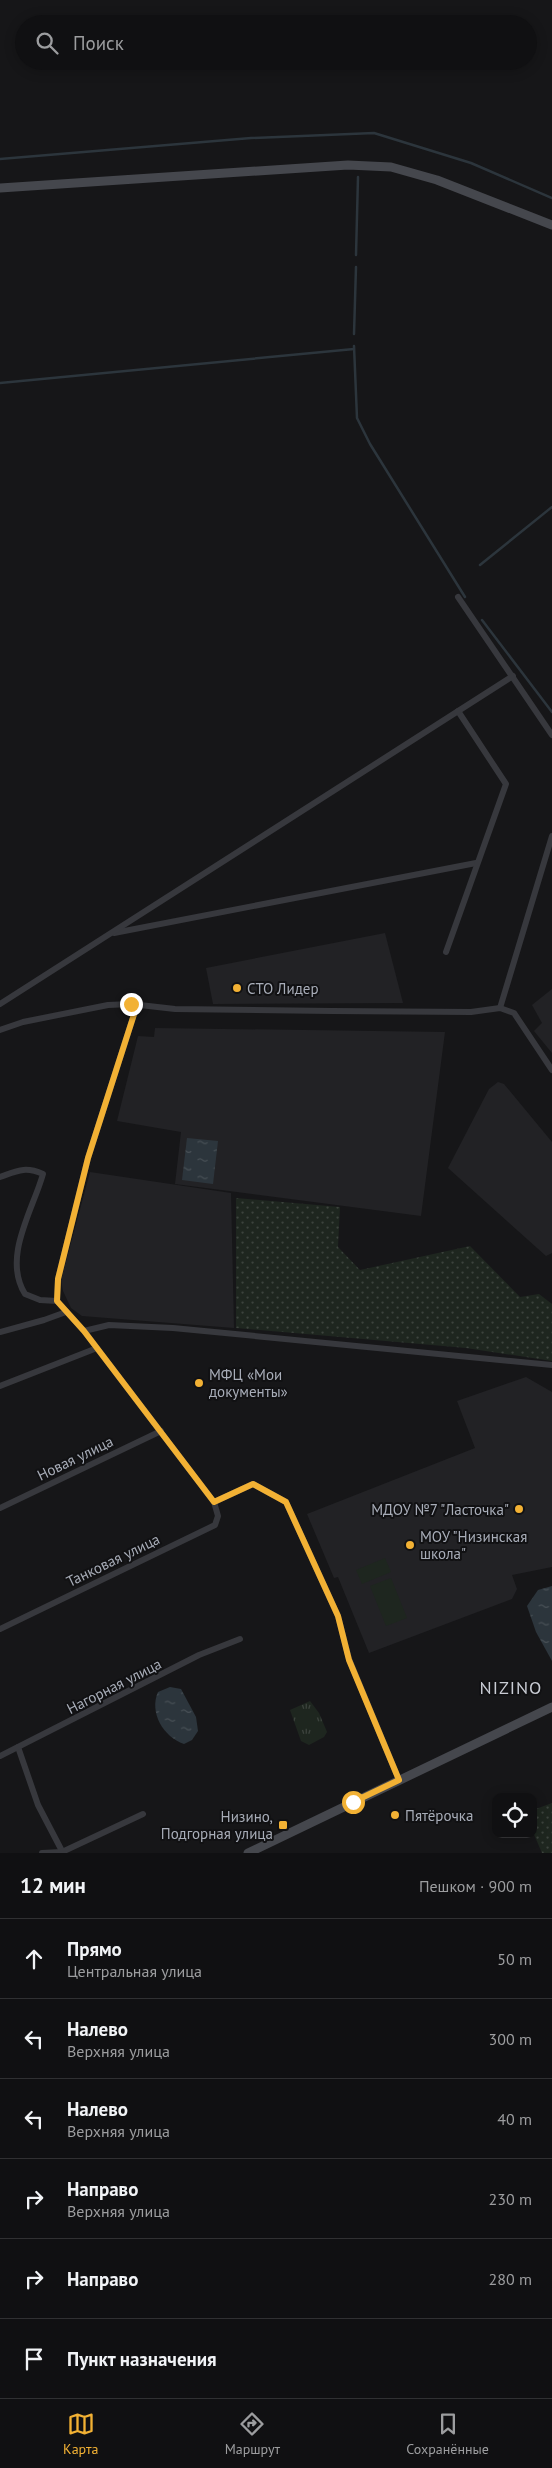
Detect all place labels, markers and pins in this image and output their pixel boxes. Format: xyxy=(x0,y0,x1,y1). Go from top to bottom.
place label: СТО Лидер xyxy=(247,979,319,998)
marker: СТО Лидер xyxy=(231,982,243,994)
place label: МФЦ «Мои документы» xyxy=(209,1365,288,1401)
marker: МФЦ «Мои документы» xyxy=(193,1377,205,1389)
place label: МДОУ №7 "Ласточка" xyxy=(371,1500,509,1519)
marker: МДОУ №7 "Ласточка" xyxy=(513,1503,525,1515)
place label: МОУ "Низинская школа" xyxy=(420,1527,527,1563)
marker: МОУ "Низинская школа" xyxy=(404,1539,416,1551)
place label: Пятёрочка xyxy=(405,1806,473,1825)
place label: Низино, Подгорная улица xyxy=(161,1807,273,1843)
marker: Пятёрочка xyxy=(389,1809,401,1821)
marker: Низино, Подгорная улица xyxy=(277,1819,289,1831)

